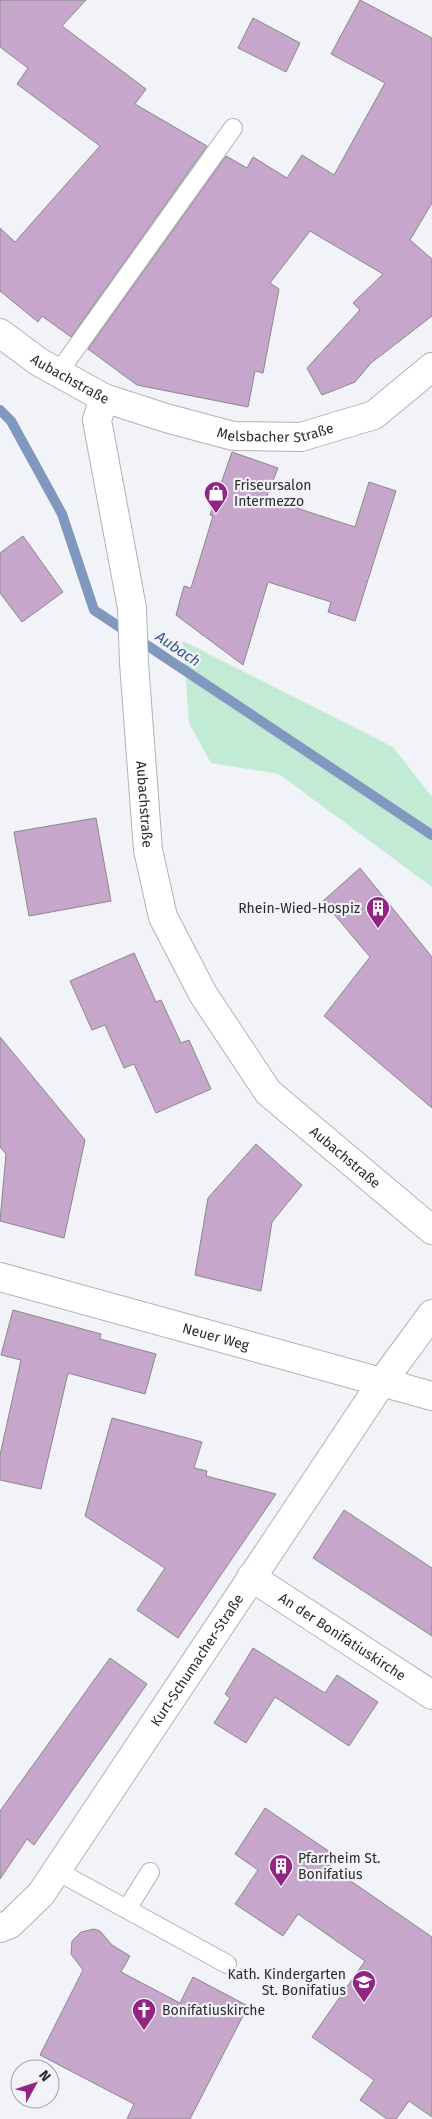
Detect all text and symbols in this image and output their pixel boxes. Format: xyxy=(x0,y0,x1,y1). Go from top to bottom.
street label: Aubachstraße xyxy=(27,350,111,408)
street label: Melsbacher Straße xyxy=(215,419,336,446)
place label: Friseursalon Intermezzo xyxy=(234,477,312,510)
shop icon: Friseursalon Intermezzo xyxy=(203,480,229,514)
water label: Aubach xyxy=(151,627,204,670)
street label: Aubachstraße xyxy=(133,760,156,848)
building icon: Rhein-Wied-Hospiz xyxy=(365,895,391,929)
place label: Rhein-Wied-Hospiz xyxy=(238,900,360,917)
street label: Aubachstraße xyxy=(307,1123,384,1192)
street label: Neuer Weg xyxy=(181,1319,252,1354)
street label: An der Bonifatiuskirche xyxy=(276,1589,409,1684)
street label: Kurt-Schumacher-Straße xyxy=(147,1591,247,1729)
place label: Pfarrheim St. Bonifatius xyxy=(298,1850,380,1883)
building icon: Pfarrheim St. Bonifatius xyxy=(268,1853,294,1887)
place label: Kath. Kindergarten St. Bonifatius xyxy=(228,1966,346,1999)
school or university icon: Kath. Kindergarten St. Bonifatius xyxy=(351,1969,377,2003)
church icon: Bonifatiuskirche xyxy=(131,1997,157,2031)
place label: Bonifatiuskirche xyxy=(162,2002,265,2019)
north arrow xyxy=(10,2059,60,2109)
text: N xyxy=(35,2067,54,2085)

